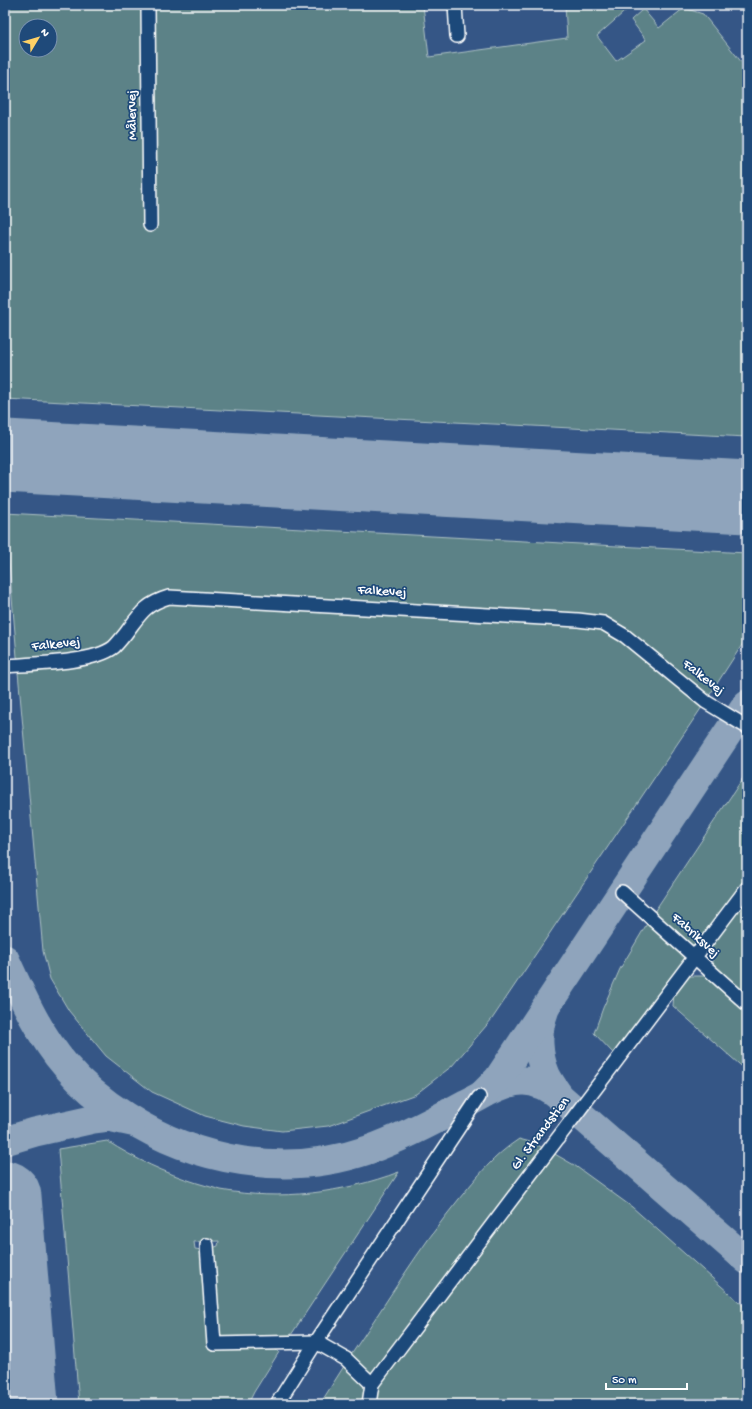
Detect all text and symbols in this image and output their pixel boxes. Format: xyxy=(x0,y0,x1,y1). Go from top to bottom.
north arrow xyxy=(18,18,58,58)
text: N xyxy=(37,27,51,40)
street label: Målervej xyxy=(124,90,142,140)
street label: Falkevej xyxy=(356,582,407,602)
street label: Falkevej xyxy=(30,634,81,656)
street label: Falkevej xyxy=(678,656,728,700)
street label: Fabriksvej xyxy=(667,909,723,962)
street label: Gl. Strandstien xyxy=(508,1094,574,1174)
scale bar xyxy=(606,1365,687,1391)
text: 50 m xyxy=(612,1374,637,1388)

